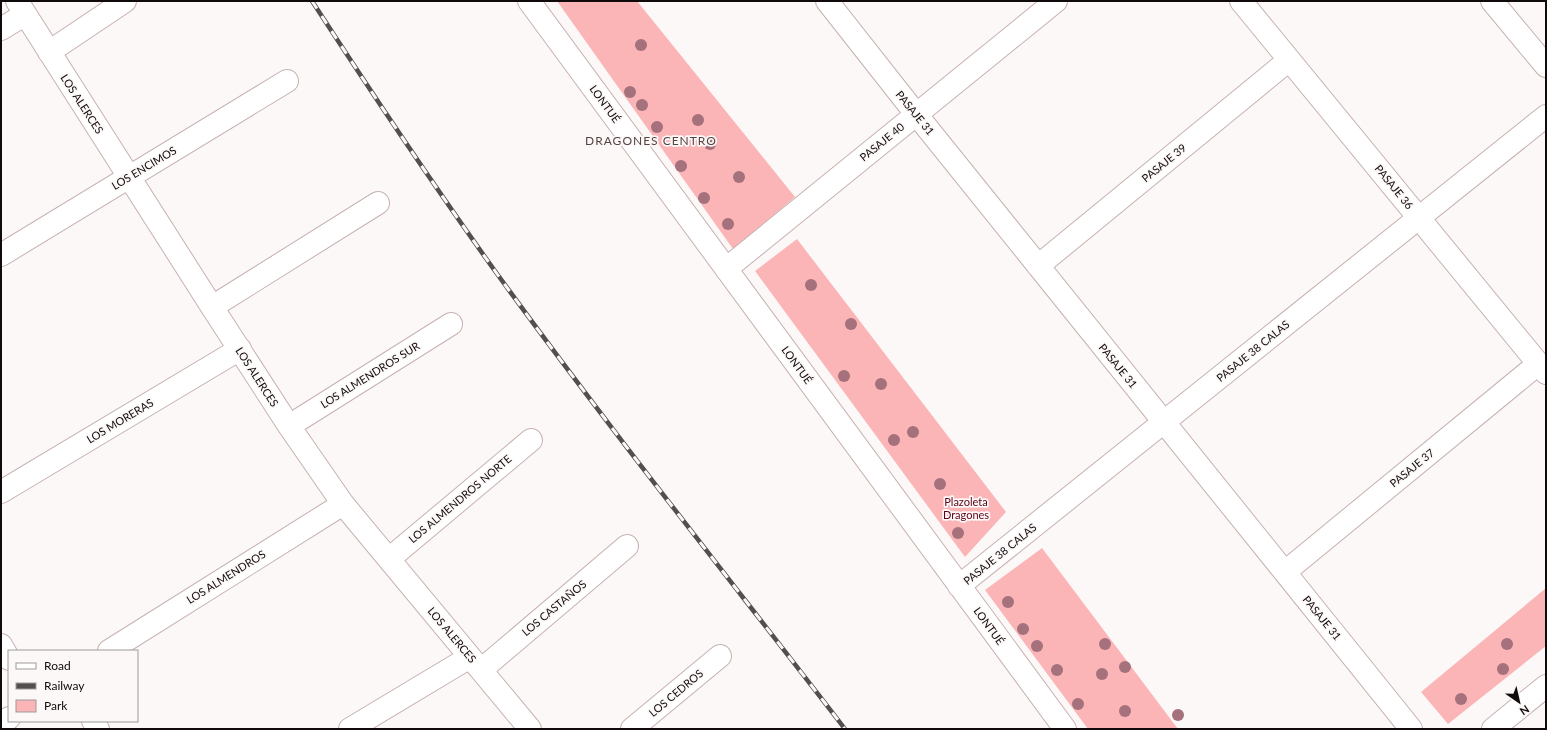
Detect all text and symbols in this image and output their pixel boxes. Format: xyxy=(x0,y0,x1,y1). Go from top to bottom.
street label: LOS ALERCES xyxy=(58,71,107,136)
street label: LONTUÉ xyxy=(587,82,623,125)
street label: PASAJE 31 xyxy=(894,88,937,138)
street label: PASAJE 40 xyxy=(857,119,907,163)
district label: DRAGONES CENTRO xyxy=(585,133,717,148)
street label: PASAJE 39 xyxy=(1139,141,1189,184)
street label: LOS ENCIMOS xyxy=(109,143,178,192)
street label: PASAJE 36 xyxy=(1373,162,1416,212)
street label: PASAJE 38 CALAS xyxy=(1214,317,1292,384)
street label: LOS ALMENDROS SUR xyxy=(318,339,422,410)
street label: PASAJE 31 xyxy=(1097,341,1140,391)
street label: LONTUÉ xyxy=(779,343,815,386)
street label: LOS ALERCES xyxy=(233,344,282,409)
street label: LOS MORERAS xyxy=(84,396,155,446)
street label: PASAJE 37 xyxy=(1387,446,1437,489)
street label: LOS ALMENDROS NORTE xyxy=(406,452,514,545)
park label: Plazoleta Dragones xyxy=(943,495,989,521)
street label: PASAJE 38 CALAS xyxy=(961,520,1039,587)
street label: LOS ALMENDROS xyxy=(184,547,268,606)
street label: LOS CASTAÑOS xyxy=(519,577,589,638)
street label: PASAJE 31 xyxy=(1301,593,1344,643)
street label: LOS ALERCES xyxy=(425,604,479,665)
street label: LONTUÉ xyxy=(971,604,1007,647)
legend xyxy=(8,650,138,722)
text: Road xyxy=(44,658,71,673)
street label: LOS CEDROS xyxy=(646,666,705,719)
text: Railway xyxy=(44,678,85,693)
north arrow xyxy=(1499,682,1539,722)
text: Park xyxy=(44,698,68,713)
text: N xyxy=(1518,703,1532,718)

